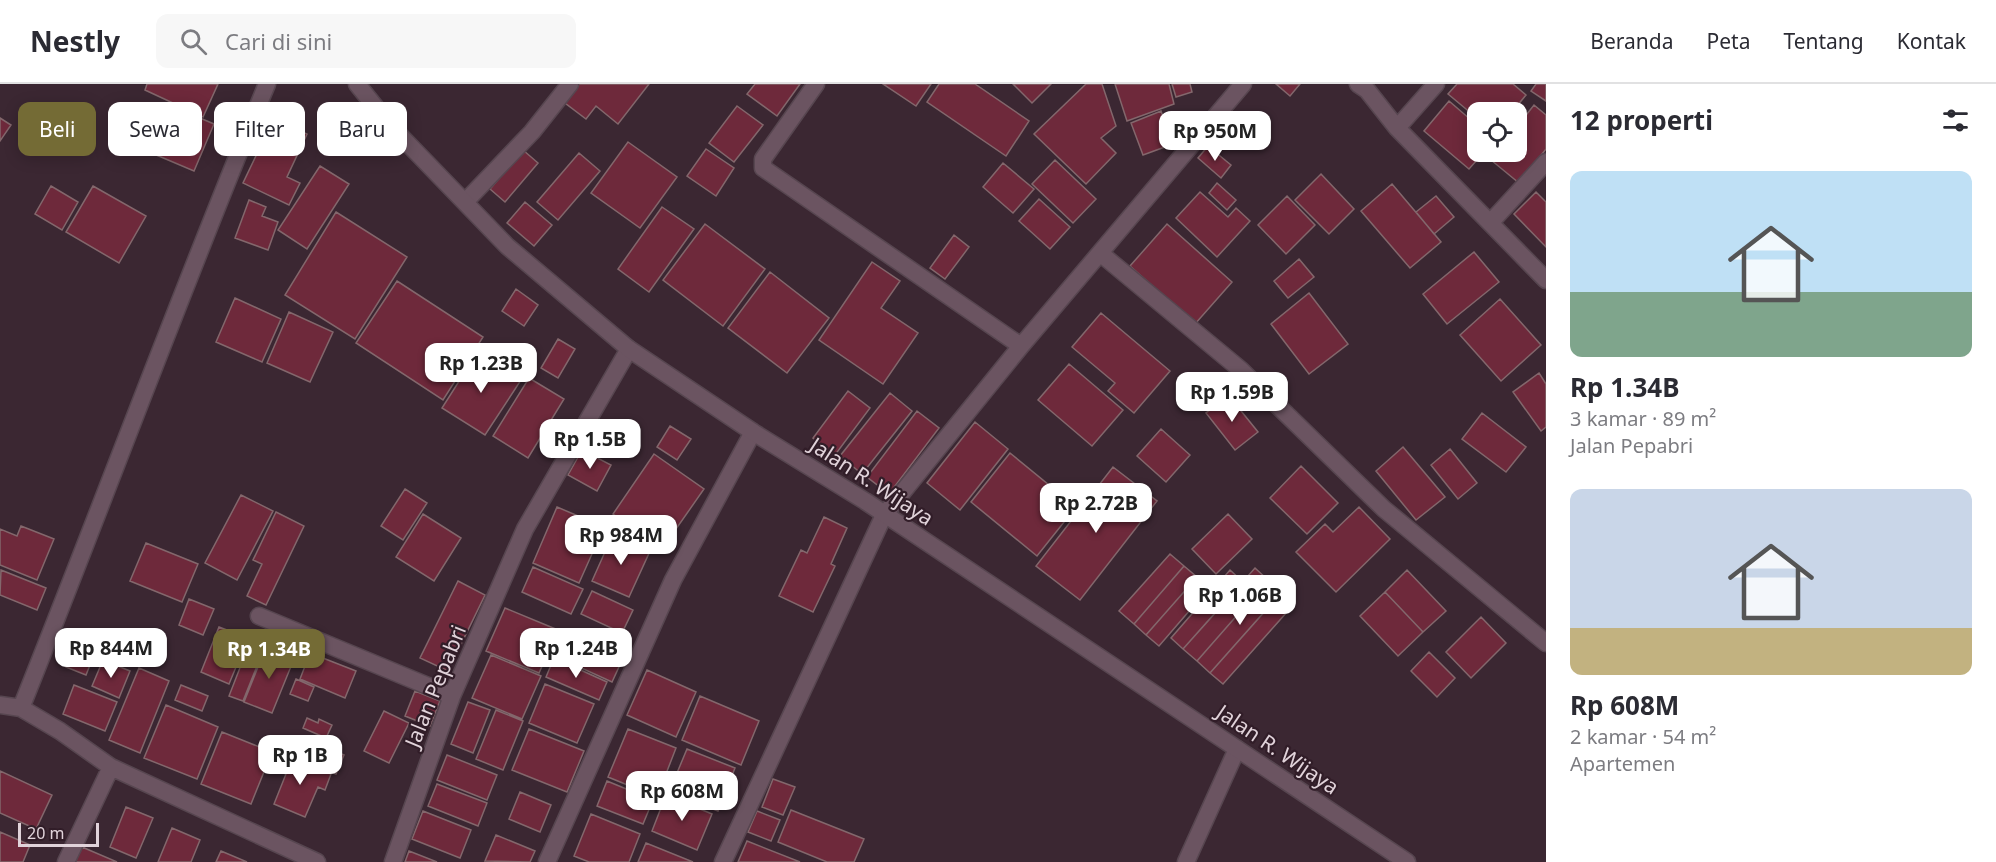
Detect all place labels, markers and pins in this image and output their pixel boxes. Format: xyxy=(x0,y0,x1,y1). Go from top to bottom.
pin: Rp 950M xyxy=(1160,111,1270,162)
pin: Rp 1.23B xyxy=(419,343,543,394)
pin: Rp 1.59B xyxy=(1170,372,1294,423)
pin: Rp 1.5B xyxy=(535,419,645,470)
pin: Rp 2.72B xyxy=(1034,483,1158,534)
pin: Rp 984M xyxy=(566,515,676,566)
pin: Rp 1.06B xyxy=(1178,575,1302,626)
pin: Rp 844M xyxy=(56,628,166,679)
pin: Rp 1.24B xyxy=(514,628,638,679)
pin: Rp 1.34B xyxy=(207,629,331,680)
pin: Rp 1B xyxy=(258,735,342,786)
pin: Rp 608M xyxy=(627,771,737,822)

